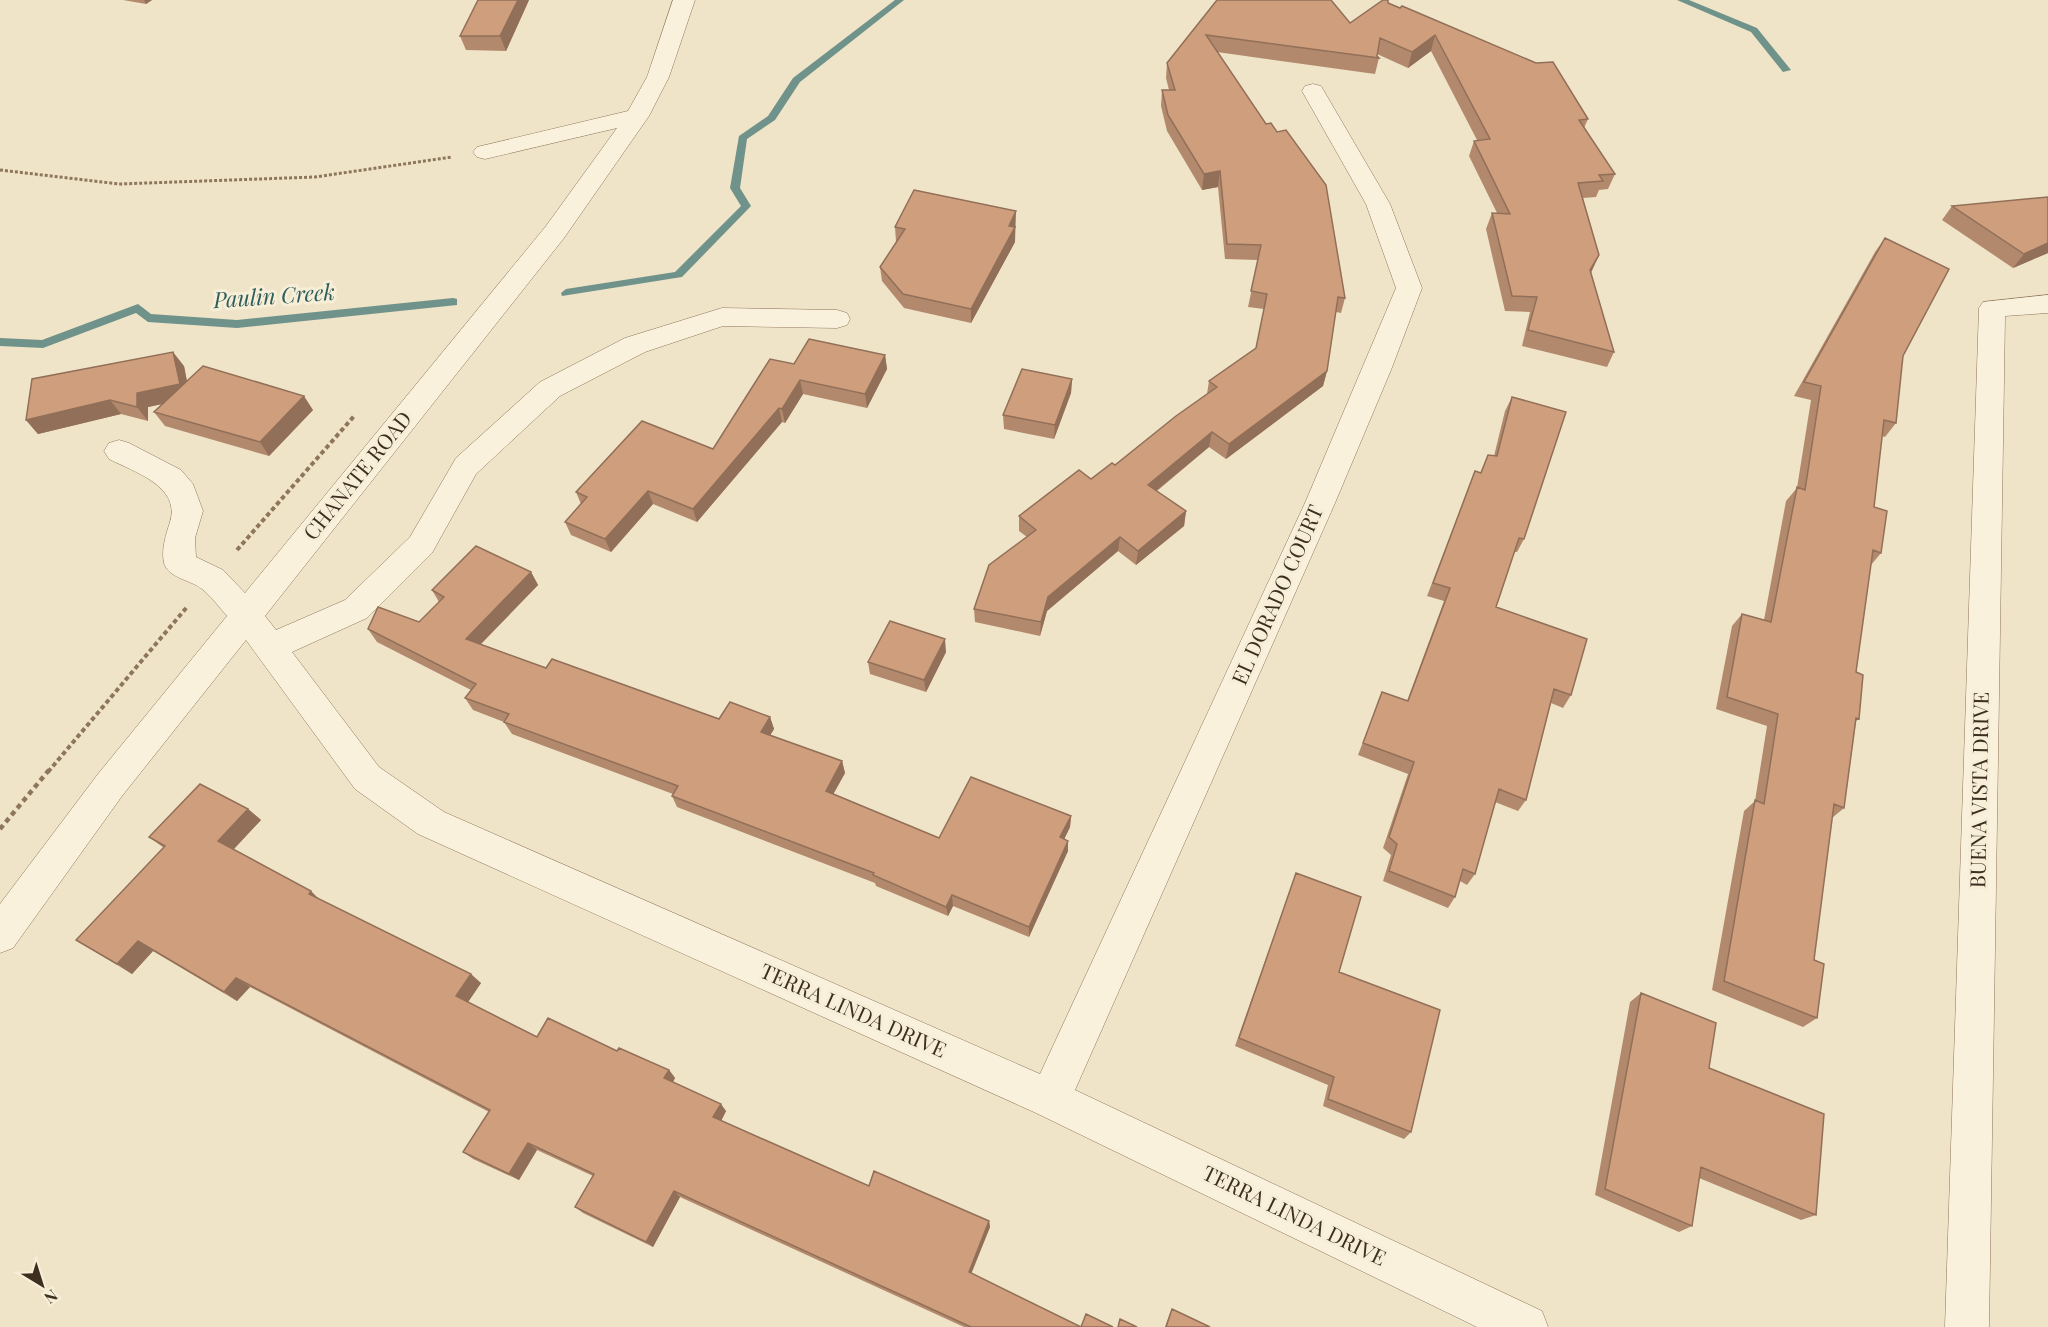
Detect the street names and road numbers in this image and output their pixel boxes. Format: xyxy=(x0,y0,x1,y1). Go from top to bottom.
street label: CHANATE ROAD xyxy=(296,405,417,545)
street label: EL DORADO COURT xyxy=(1224,500,1328,689)
street label: BUENA VISTA DRIVE xyxy=(1962,692,1994,888)
street label: TERRA LINDA DRIVE xyxy=(756,956,951,1063)
street label: TERRA LINDA DRIVE xyxy=(1199,1158,1391,1271)

